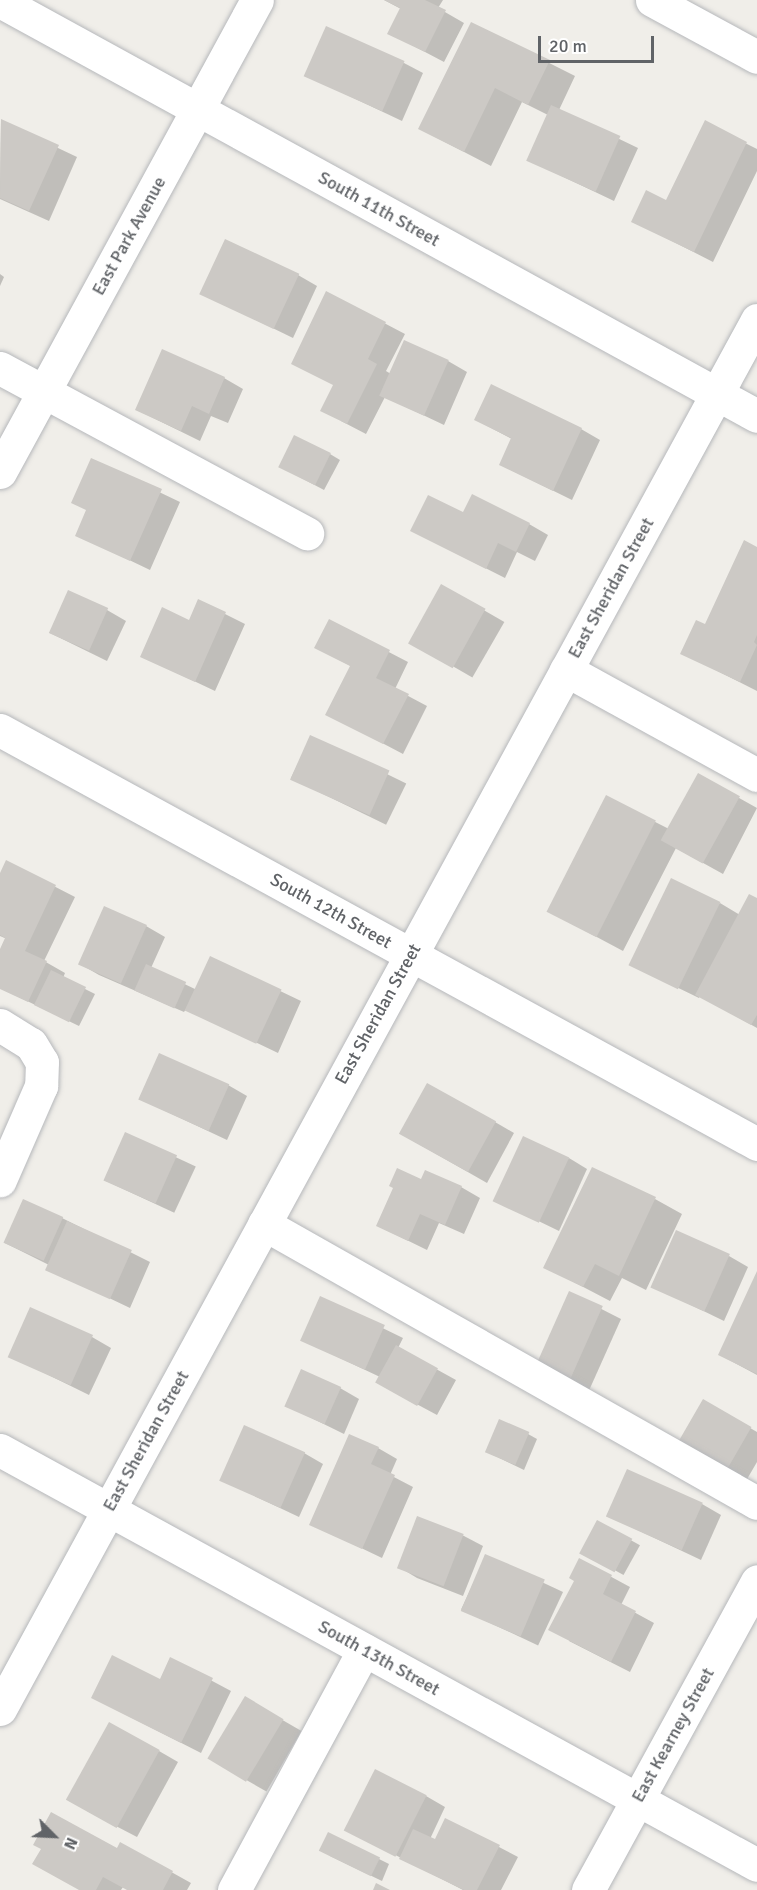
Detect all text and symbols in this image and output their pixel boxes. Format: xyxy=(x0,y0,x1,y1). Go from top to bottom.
scale bar xyxy=(541,24,656,62)
text: 20 m xyxy=(549,35,587,57)
street label: South 11th Street xyxy=(314,167,444,251)
street label: East Park Avenue xyxy=(88,173,170,299)
street label: East Sheridan Street xyxy=(563,514,659,662)
street label: South 12th Street xyxy=(266,869,396,953)
street label: East Sheridan Street xyxy=(330,940,426,1088)
street label: East Sheridan Street xyxy=(98,1367,194,1515)
street label: South 13th Street xyxy=(314,1616,444,1700)
street label: East Kearney Street xyxy=(627,1664,719,1806)
north arrow xyxy=(24,1806,84,1866)
text: N xyxy=(59,1834,82,1852)

